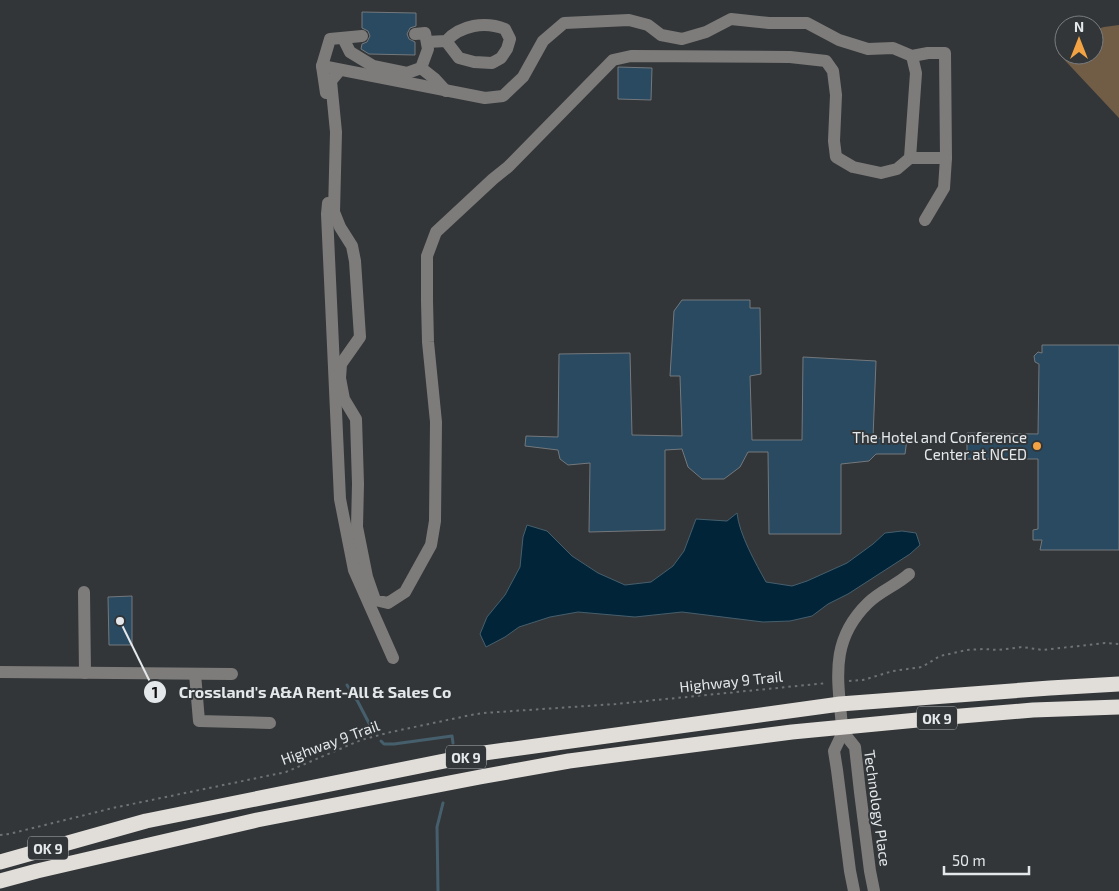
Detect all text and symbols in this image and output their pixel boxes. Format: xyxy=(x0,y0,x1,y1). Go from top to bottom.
north arrow xyxy=(1054,15,1104,65)
text: N xyxy=(1074,18,1084,35)
place label: The Hotel and Conference Center at NCED xyxy=(852,428,1027,463)
marker: The Hotel and Conference Center at NCED xyxy=(1031,440,1043,452)
street label: Highway 9 Trail xyxy=(679,667,784,695)
callout: Crossland's A&A Rent-All & Sales Co xyxy=(143,677,462,708)
text: Crossland's A&A Rent-All & Sales Co xyxy=(179,682,451,701)
text: 1 xyxy=(152,683,158,701)
road number: OK 9 xyxy=(917,706,957,730)
street label: Highway 9 Trail xyxy=(278,716,382,768)
road number: OK 9 xyxy=(446,746,486,769)
street label: Technology Place xyxy=(861,749,895,867)
road number: OK 9 xyxy=(28,836,68,860)
scale bar xyxy=(944,844,1029,876)
text: 50 m xyxy=(952,851,986,869)

